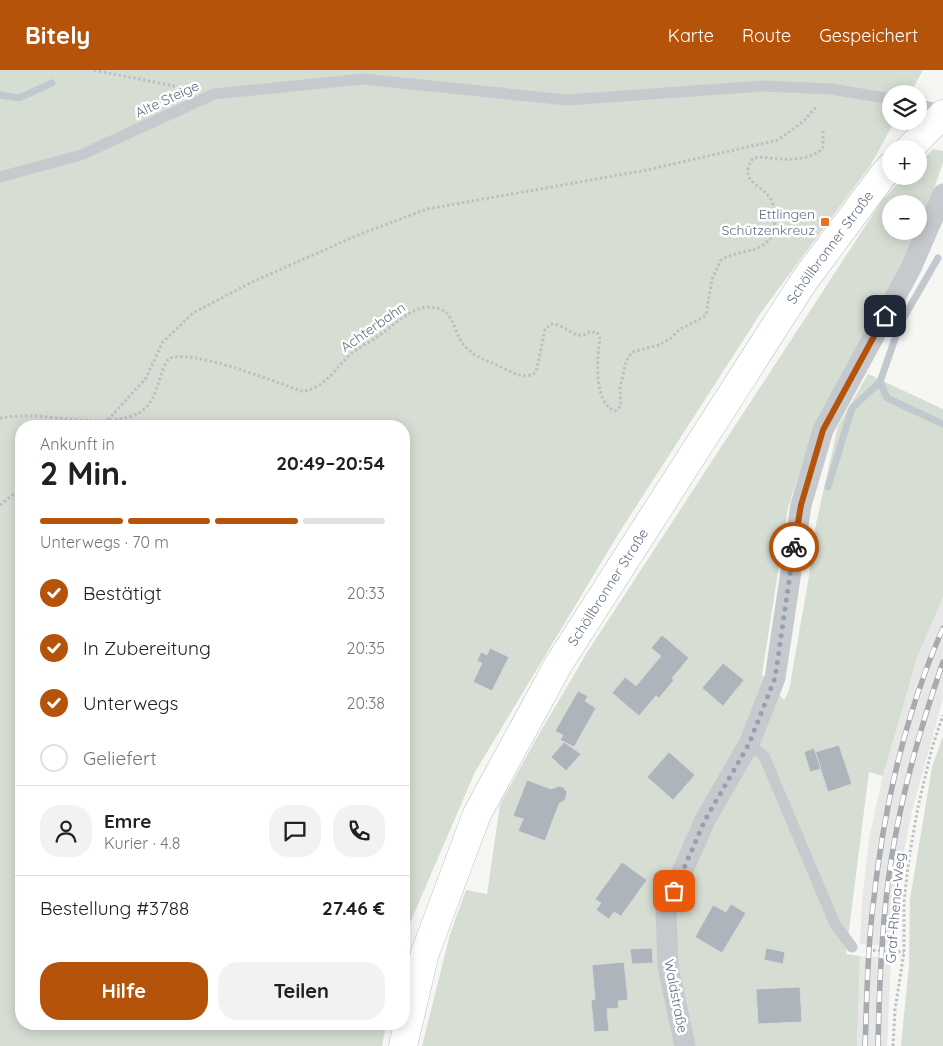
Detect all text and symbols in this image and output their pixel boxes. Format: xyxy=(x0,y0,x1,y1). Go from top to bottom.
text: Bitely xyxy=(25,20,90,50)
text: Karte xyxy=(668,24,714,47)
text: Route xyxy=(742,24,791,47)
text: Gespeichert xyxy=(819,24,918,47)
street label: Alte Steige xyxy=(132,76,202,122)
map controls xyxy=(882,85,927,240)
button: layers xyxy=(882,85,927,130)
button: + xyxy=(882,140,927,185)
street label: Schöllbronner Straße xyxy=(783,187,877,307)
button: − xyxy=(882,195,927,240)
place label: Ettlingen Schützenkreuz xyxy=(721,205,815,239)
marker: Ettlingen Schützenkreuz xyxy=(819,216,831,228)
pin xyxy=(864,295,906,337)
street label: Achterbahn xyxy=(337,298,409,356)
icon: home xyxy=(871,302,899,330)
text: Ankunft in xyxy=(40,434,115,454)
text: 20:49–20:54 xyxy=(276,451,385,475)
text: 2 Min. xyxy=(40,453,128,493)
courier xyxy=(769,522,819,572)
street label: Schöllbronner Straße xyxy=(564,525,652,649)
text: Unterwegs · 70 m xyxy=(40,532,169,552)
icon: bike xyxy=(780,533,808,561)
icon: check xyxy=(40,579,68,607)
text: Bestätigt xyxy=(83,581,162,605)
text: 20:33 xyxy=(347,583,385,603)
icon: check xyxy=(40,634,68,662)
text: In Zubereitung xyxy=(83,636,211,660)
text: 20:35 xyxy=(347,638,385,658)
icon: check xyxy=(40,689,68,717)
text: Unterwegs xyxy=(83,691,178,715)
text: 20:38 xyxy=(347,693,385,713)
text: Geliefert xyxy=(83,746,157,770)
button: person xyxy=(40,805,92,857)
button: chat xyxy=(269,805,321,857)
button: phone xyxy=(333,805,385,857)
text: Emre xyxy=(104,809,151,833)
text: Kurier · 4.8 xyxy=(104,833,180,853)
street label: Graf-Rhena-Weg xyxy=(881,852,909,964)
pin xyxy=(653,870,695,912)
icon: bag xyxy=(660,877,688,905)
text: Bestellung #3788 xyxy=(40,896,189,920)
text: 27.46 € xyxy=(322,896,385,920)
street label: Waldstraße xyxy=(660,958,692,1035)
button: Hilfe xyxy=(40,962,208,1020)
button: Teilen xyxy=(218,962,385,1020)

